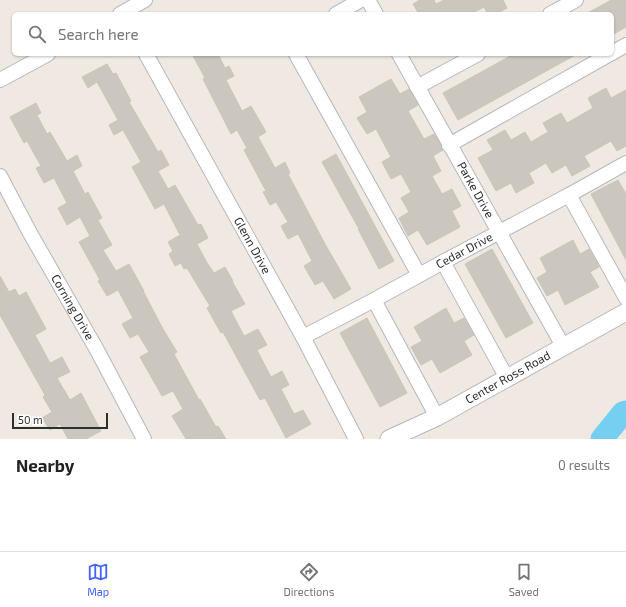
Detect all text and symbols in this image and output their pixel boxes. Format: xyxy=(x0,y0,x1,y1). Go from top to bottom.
search box xyxy=(12,12,614,56)
icon: search xyxy=(26,23,48,45)
text: Search here xyxy=(58,25,139,43)
street label: Parke Drive xyxy=(455,159,498,220)
street label: Glenn Drive xyxy=(232,214,274,276)
street label: Cedar Drive xyxy=(433,229,495,271)
street label: Corning Drive xyxy=(49,271,98,342)
street label: Center Ross Road xyxy=(462,347,553,406)
scale bar xyxy=(12,411,108,430)
text: 50 m xyxy=(18,413,43,426)
text: Nearby xyxy=(16,455,74,475)
text: 0 results xyxy=(558,457,610,473)
tab: Map xyxy=(87,561,109,598)
tab: Directions xyxy=(284,561,334,598)
tab: Saved xyxy=(509,561,539,598)

